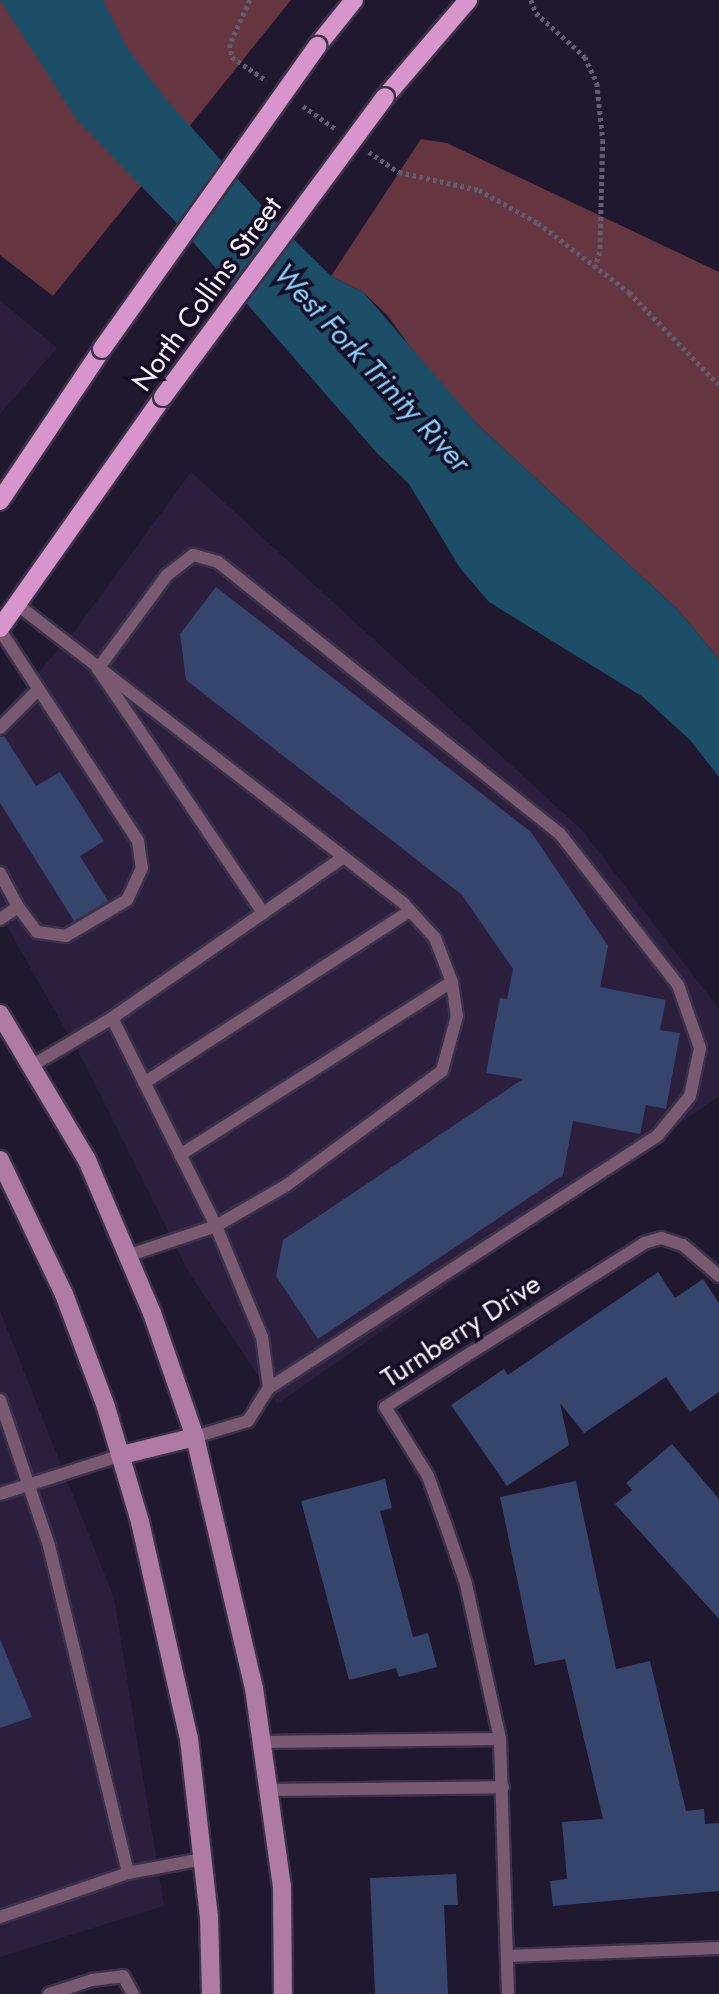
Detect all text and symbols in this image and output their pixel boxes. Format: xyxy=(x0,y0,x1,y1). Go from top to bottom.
street label: North Collins Street xyxy=(125,190,289,398)
water label: West Fork Trinity River xyxy=(266,256,478,480)
street label: Turnberry Drive xyxy=(375,1267,547,1395)

